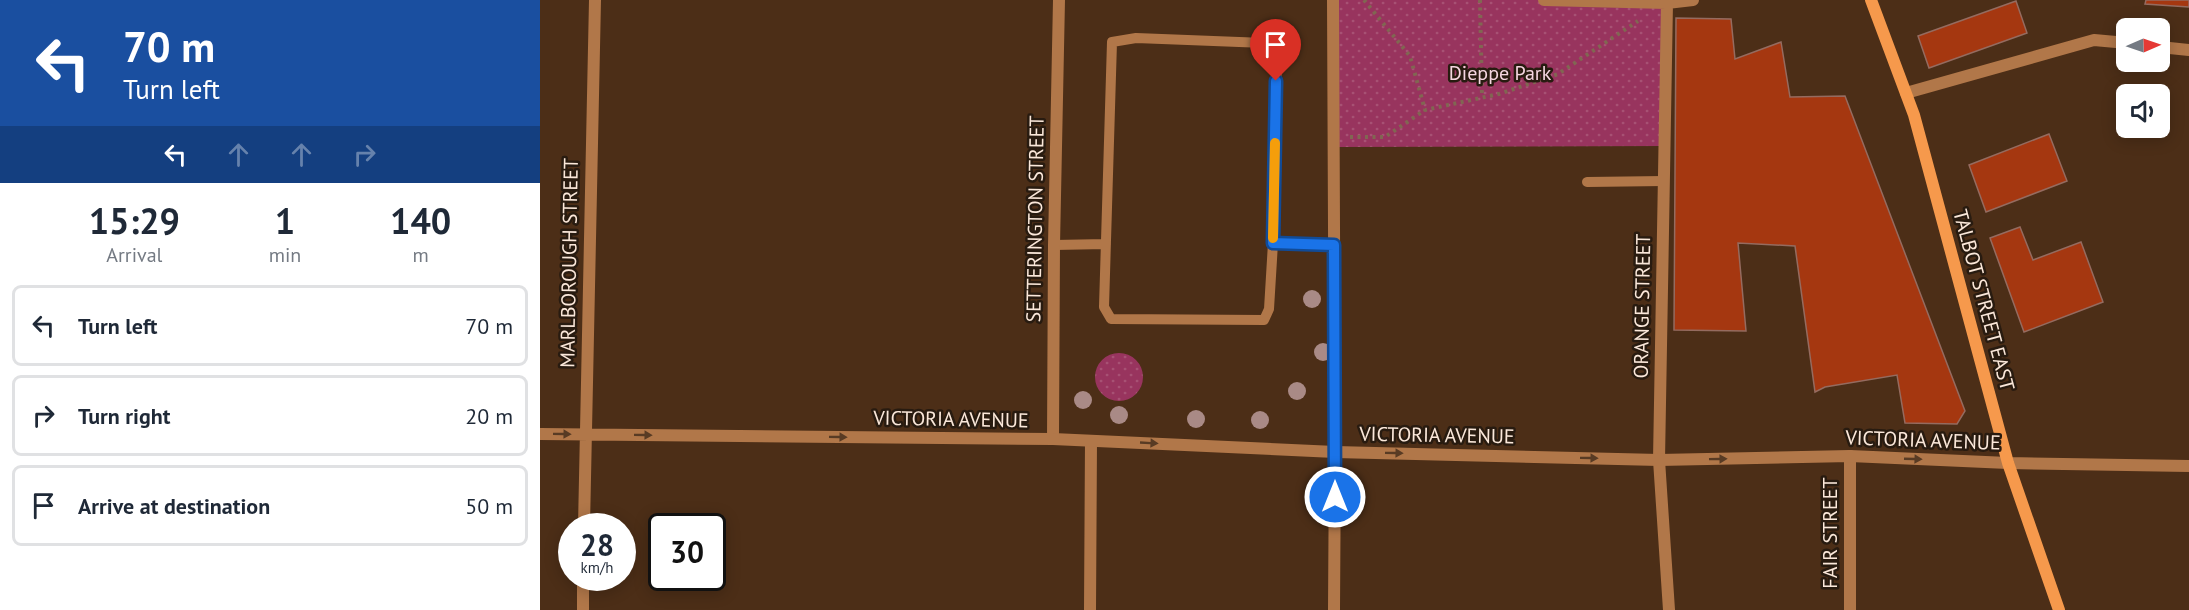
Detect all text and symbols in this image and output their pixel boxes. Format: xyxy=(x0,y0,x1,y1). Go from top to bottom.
north arrow xyxy=(2116,18,2170,72)
map controls xyxy=(2116,18,2170,138)
text: 70 m xyxy=(123,19,215,74)
pin xyxy=(1250,19,1301,81)
icon: left xyxy=(24,24,102,102)
icon: arrive xyxy=(1259,28,1292,61)
park label: Dieppe Park xyxy=(1449,60,1552,86)
text: Turn left xyxy=(123,72,220,106)
button: sound xyxy=(2116,84,2170,138)
street label: SETTERINGTON STREET xyxy=(1020,115,1050,323)
icon: left xyxy=(159,138,192,171)
icon: ahead xyxy=(222,138,255,171)
icon: ahead xyxy=(285,138,318,171)
icon: right xyxy=(348,138,381,171)
street label: MARLBOROUGH STREET xyxy=(554,158,584,368)
text: 15:29 xyxy=(89,197,180,244)
text: 1 xyxy=(275,197,295,244)
text: 140 xyxy=(390,197,451,244)
street label: TALBOT STREET EAST xyxy=(1947,206,2021,394)
street label: ORANGE STREET xyxy=(1628,233,1656,379)
text: Arrival xyxy=(106,242,162,268)
text: min xyxy=(269,242,301,268)
text: m xyxy=(413,242,429,268)
icon: left xyxy=(27,309,60,342)
text: Turn left xyxy=(78,312,158,340)
text: 70 m xyxy=(465,312,513,340)
icon: right xyxy=(27,399,60,432)
text: Turn right xyxy=(78,402,170,430)
text: 20 m xyxy=(465,402,513,430)
street label: VICTORIA AVENUE xyxy=(872,405,1029,433)
street label: VICTORIA AVENUE xyxy=(1358,421,1515,449)
street label: VICTORIA AVENUE xyxy=(1844,424,2001,456)
one-way arrow xyxy=(553,429,572,439)
one-way arrow xyxy=(634,430,653,440)
one-way arrow xyxy=(829,432,848,442)
one-way arrow xyxy=(1140,439,1159,448)
one-way arrow xyxy=(1384,448,1403,458)
one-way arrow xyxy=(1579,453,1598,463)
one-way arrow xyxy=(1708,454,1727,463)
one-way arrow xyxy=(1903,454,1922,463)
position arrow xyxy=(1303,465,1367,529)
street label: FAIR STREET xyxy=(1817,477,1843,589)
icon: arrive xyxy=(27,489,60,522)
text: Arrive at destination xyxy=(78,492,270,520)
text: 50 m xyxy=(465,492,513,520)
speed limit sign: 30 xyxy=(648,513,726,591)
text: 28 xyxy=(580,525,614,564)
text: km/h xyxy=(581,558,613,577)

